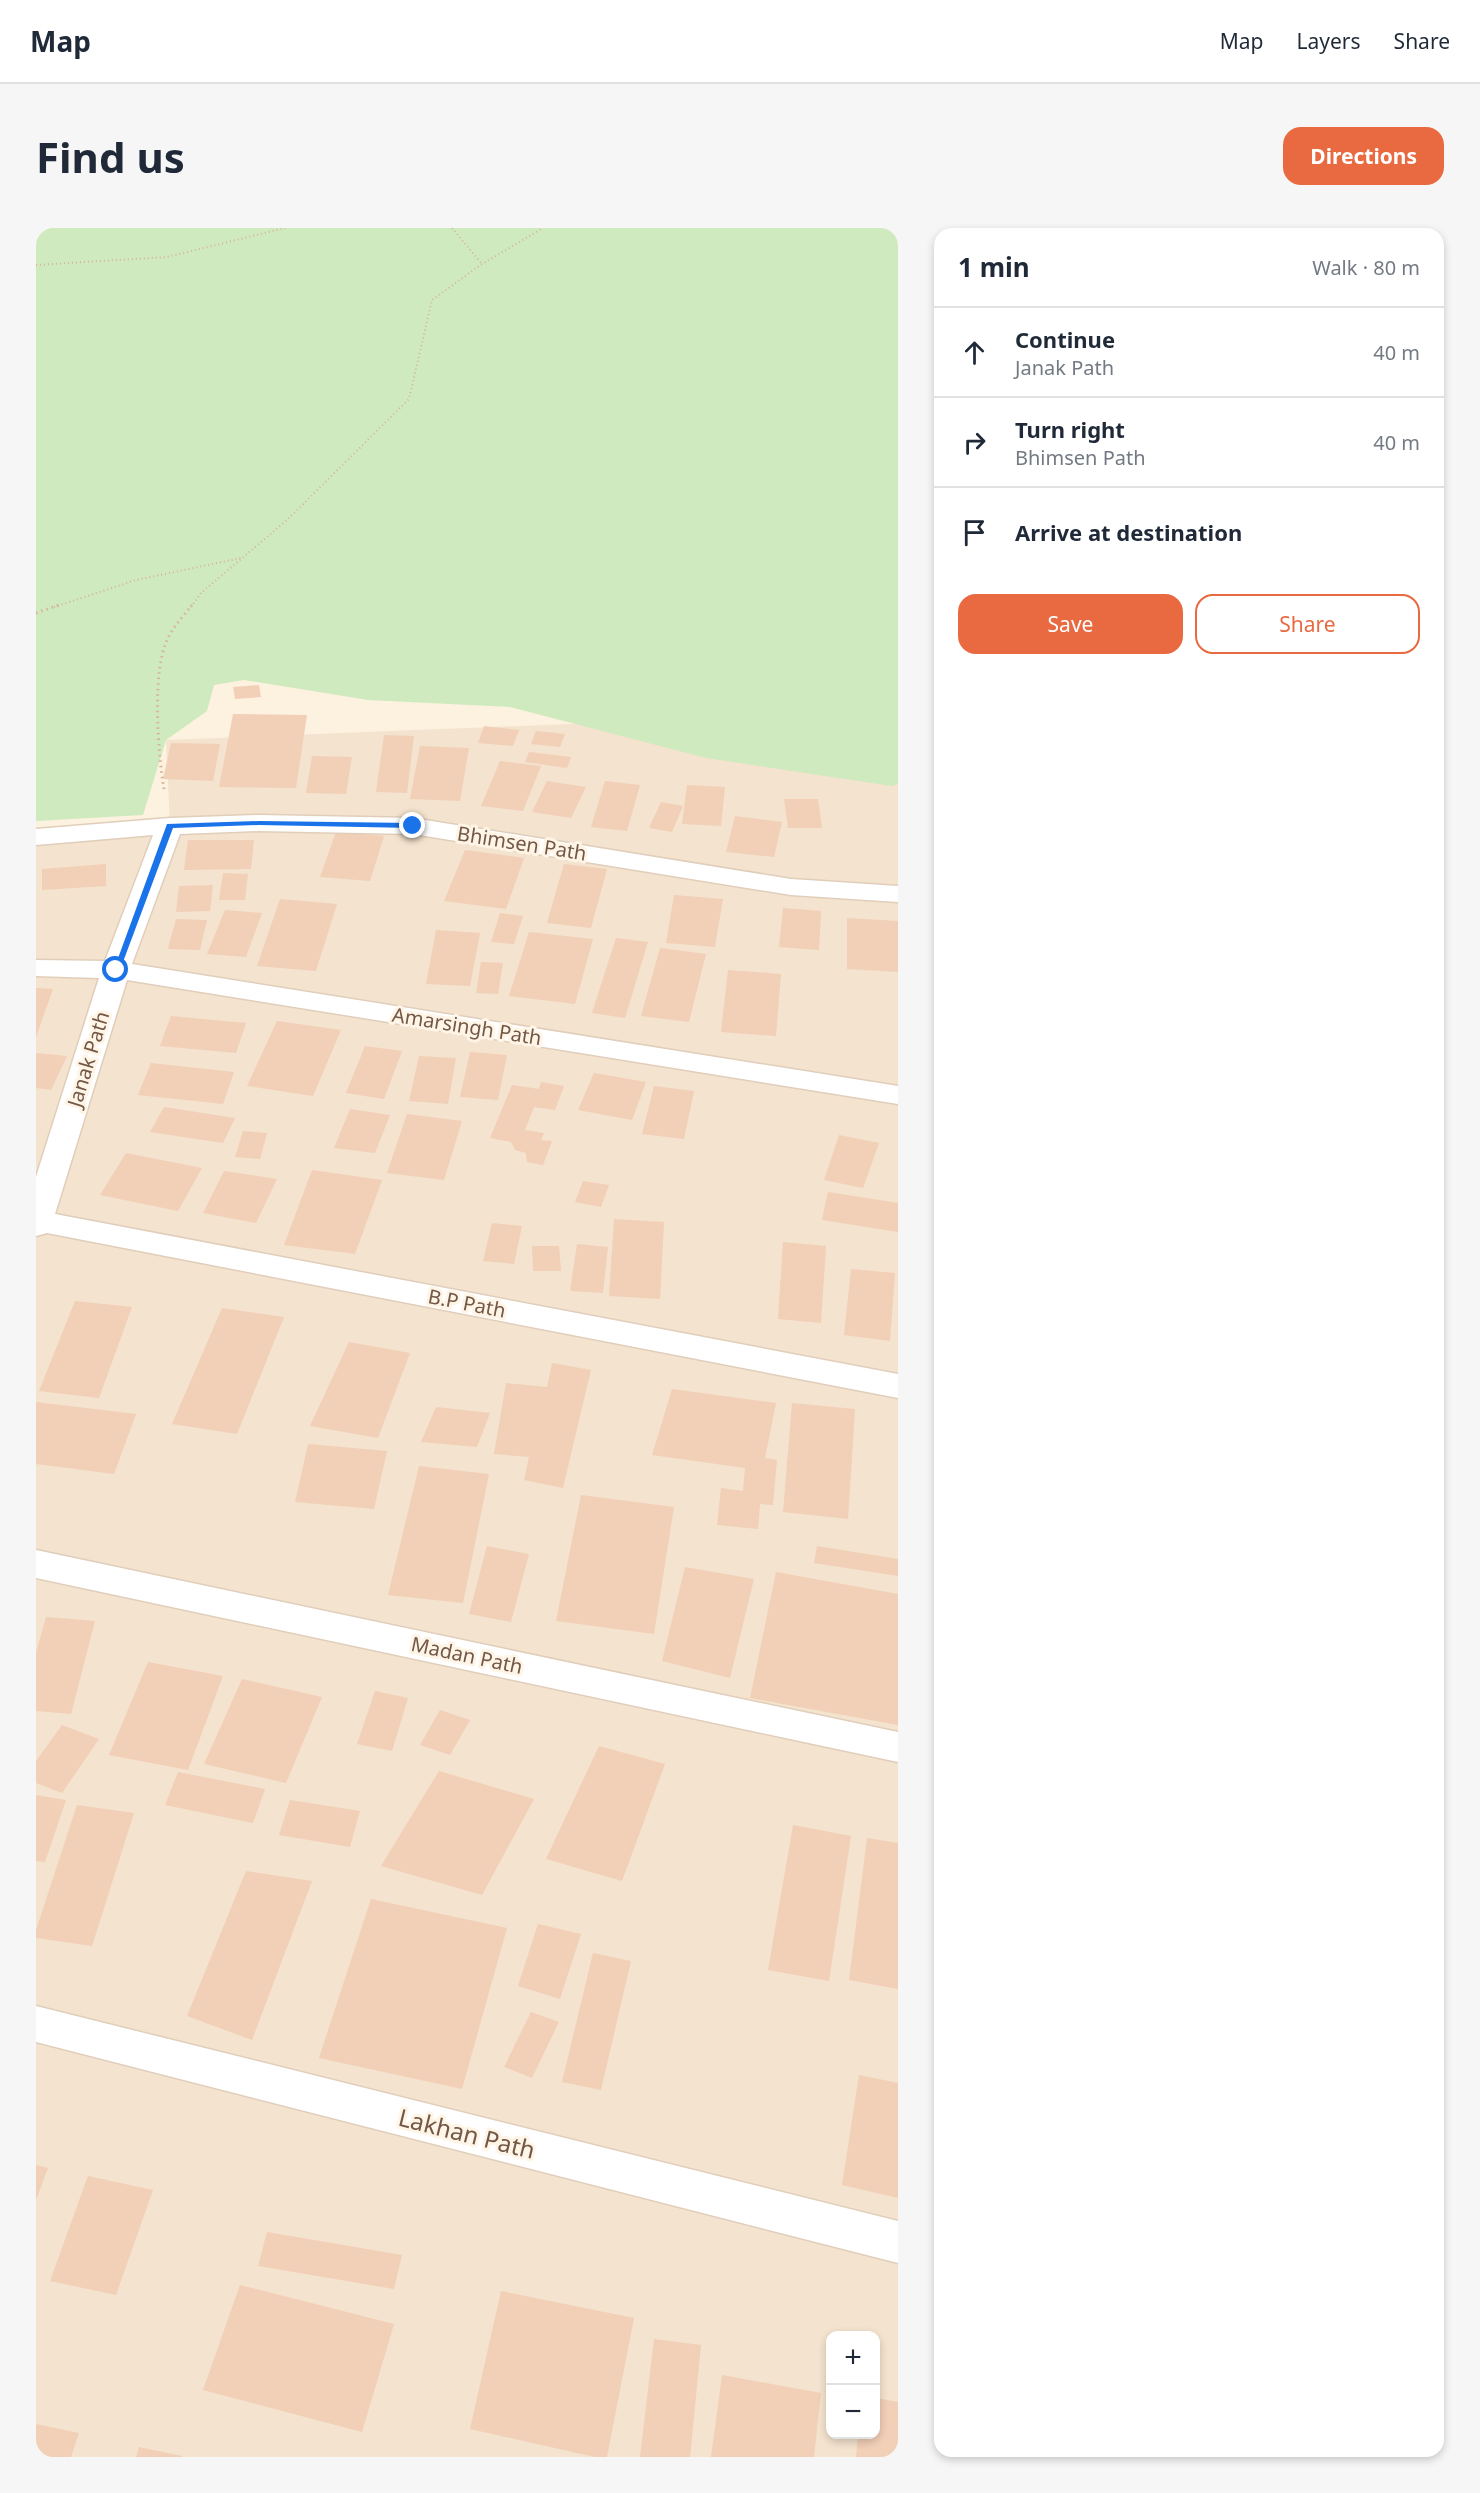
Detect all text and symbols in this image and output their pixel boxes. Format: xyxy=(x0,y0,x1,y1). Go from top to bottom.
text: Map xyxy=(30,22,91,60)
text: Map xyxy=(1220,27,1264,55)
text: Layers xyxy=(1297,27,1361,55)
text: Share xyxy=(1394,27,1450,55)
button: Directions xyxy=(1283,127,1444,185)
text: Find us xyxy=(36,128,185,185)
text: 1 min xyxy=(958,249,1030,285)
text: Walk · 80 m xyxy=(1312,254,1420,281)
text: Continue xyxy=(1015,324,1115,354)
icon: ahead xyxy=(958,336,991,369)
text: 40 m xyxy=(1373,339,1420,366)
text: Janak Path xyxy=(1015,354,1114,381)
text: Turn right xyxy=(1015,414,1125,444)
icon: right xyxy=(958,426,991,459)
text: 40 m xyxy=(1373,429,1420,456)
text: Bhimsen Path xyxy=(1015,444,1146,471)
icon: arrive xyxy=(958,516,991,549)
text: Arrive at destination xyxy=(1015,517,1242,547)
button: Save xyxy=(958,594,1183,654)
button: Share xyxy=(1195,594,1420,654)
route end xyxy=(399,812,425,838)
street label: Bhimsen Path xyxy=(455,819,589,867)
route start xyxy=(102,956,128,982)
street label: Amarsingh Path xyxy=(390,1001,544,1051)
street label: Janak Path xyxy=(60,1008,115,1112)
street label: B.P Path xyxy=(426,1282,508,1324)
street label: Madan Path xyxy=(409,1630,525,1680)
street label: Lakhan Path xyxy=(395,2100,539,2166)
map controls xyxy=(826,2331,880,2439)
button: + xyxy=(826,2331,880,2385)
button: − xyxy=(826,2385,880,2439)

